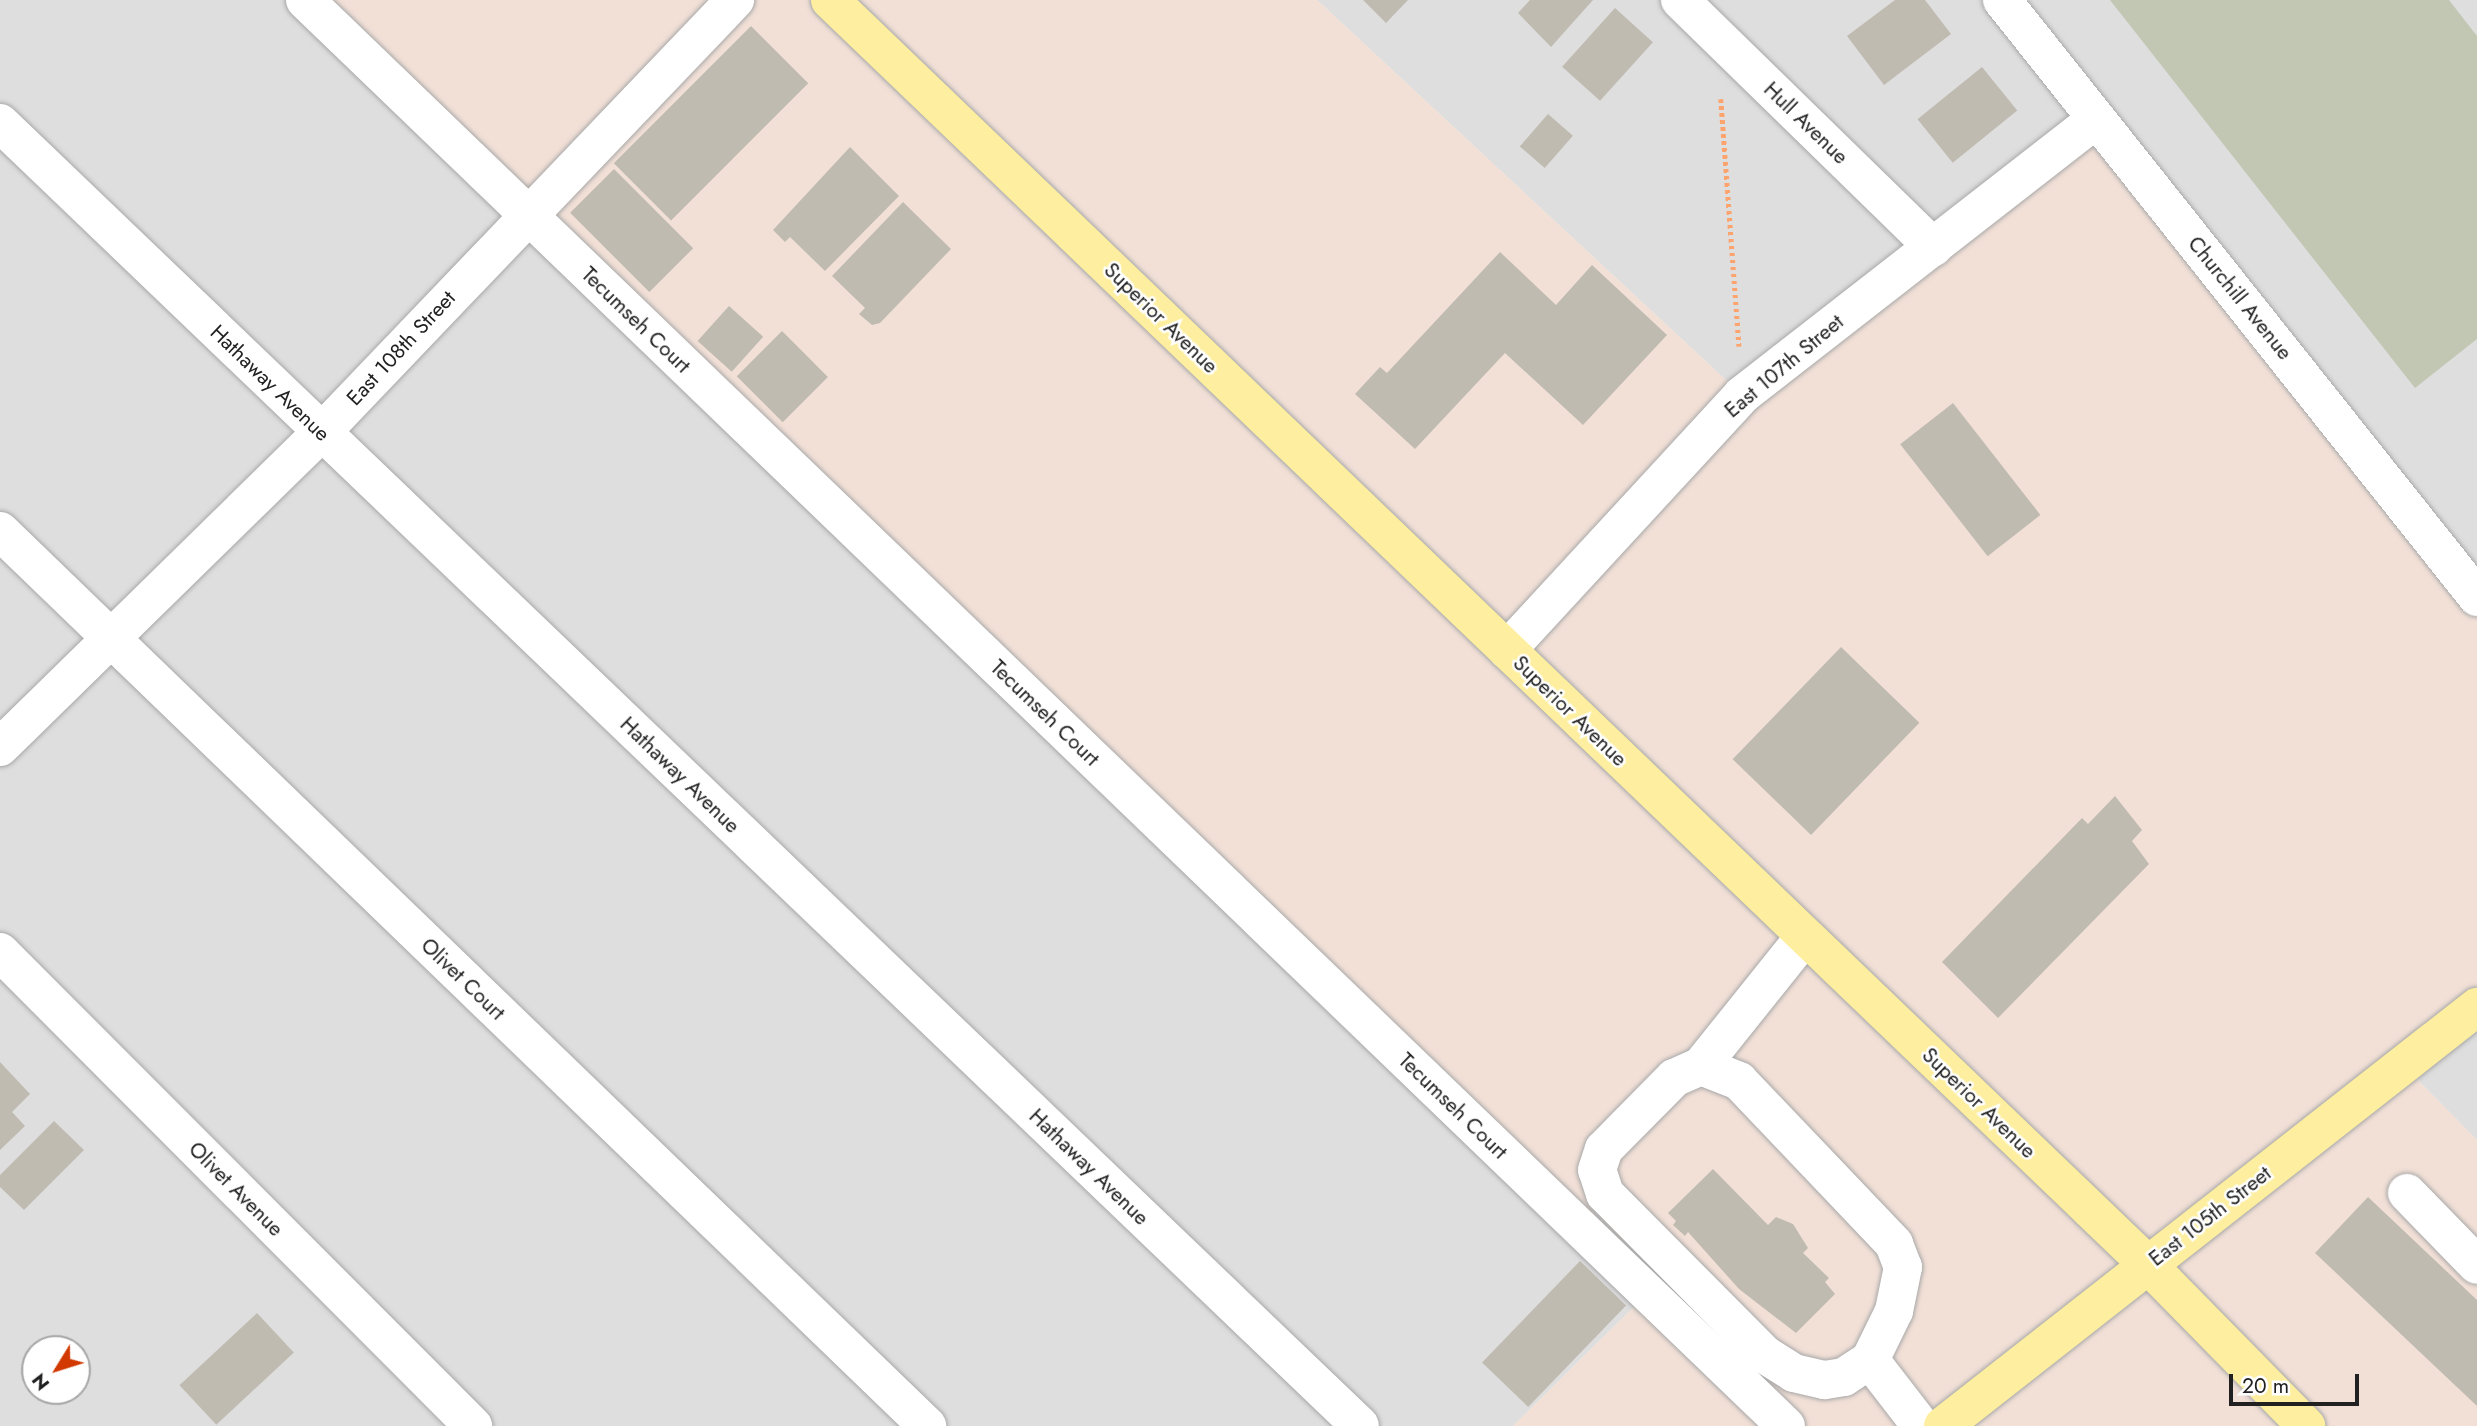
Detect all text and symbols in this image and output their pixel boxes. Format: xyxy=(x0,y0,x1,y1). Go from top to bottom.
street label: Hull Avenue xyxy=(1759,77,1853,169)
street label: Churchill Avenue xyxy=(2183,231,2297,365)
street label: Superior Avenue xyxy=(1099,257,1223,379)
street label: Tecumseh Court xyxy=(576,262,696,378)
street label: East 108th Street xyxy=(342,285,460,411)
street label: East 107th Street xyxy=(1720,309,1848,423)
street label: Hathaway Avenue xyxy=(205,320,335,446)
street label: Superior Avenue xyxy=(1508,650,1632,772)
street label: Tecumseh Court xyxy=(985,655,1105,771)
street label: Hathaway Avenue xyxy=(615,712,745,838)
street label: Olivet Court xyxy=(416,933,510,1025)
street label: Superior Avenue xyxy=(1917,1042,2041,1164)
street label: Tecumseh Court xyxy=(1393,1048,1513,1164)
street label: Hathaway Avenue xyxy=(1024,1104,1154,1230)
street label: Olivet Avenue xyxy=(183,1136,289,1242)
street label: East 105th Street xyxy=(2144,1161,2276,1271)
north arrow xyxy=(21,1335,91,1405)
scale bar xyxy=(2232,1360,2362,1404)
text: N xyxy=(25,1368,56,1396)
text: 20 m xyxy=(2242,1371,2289,1401)

